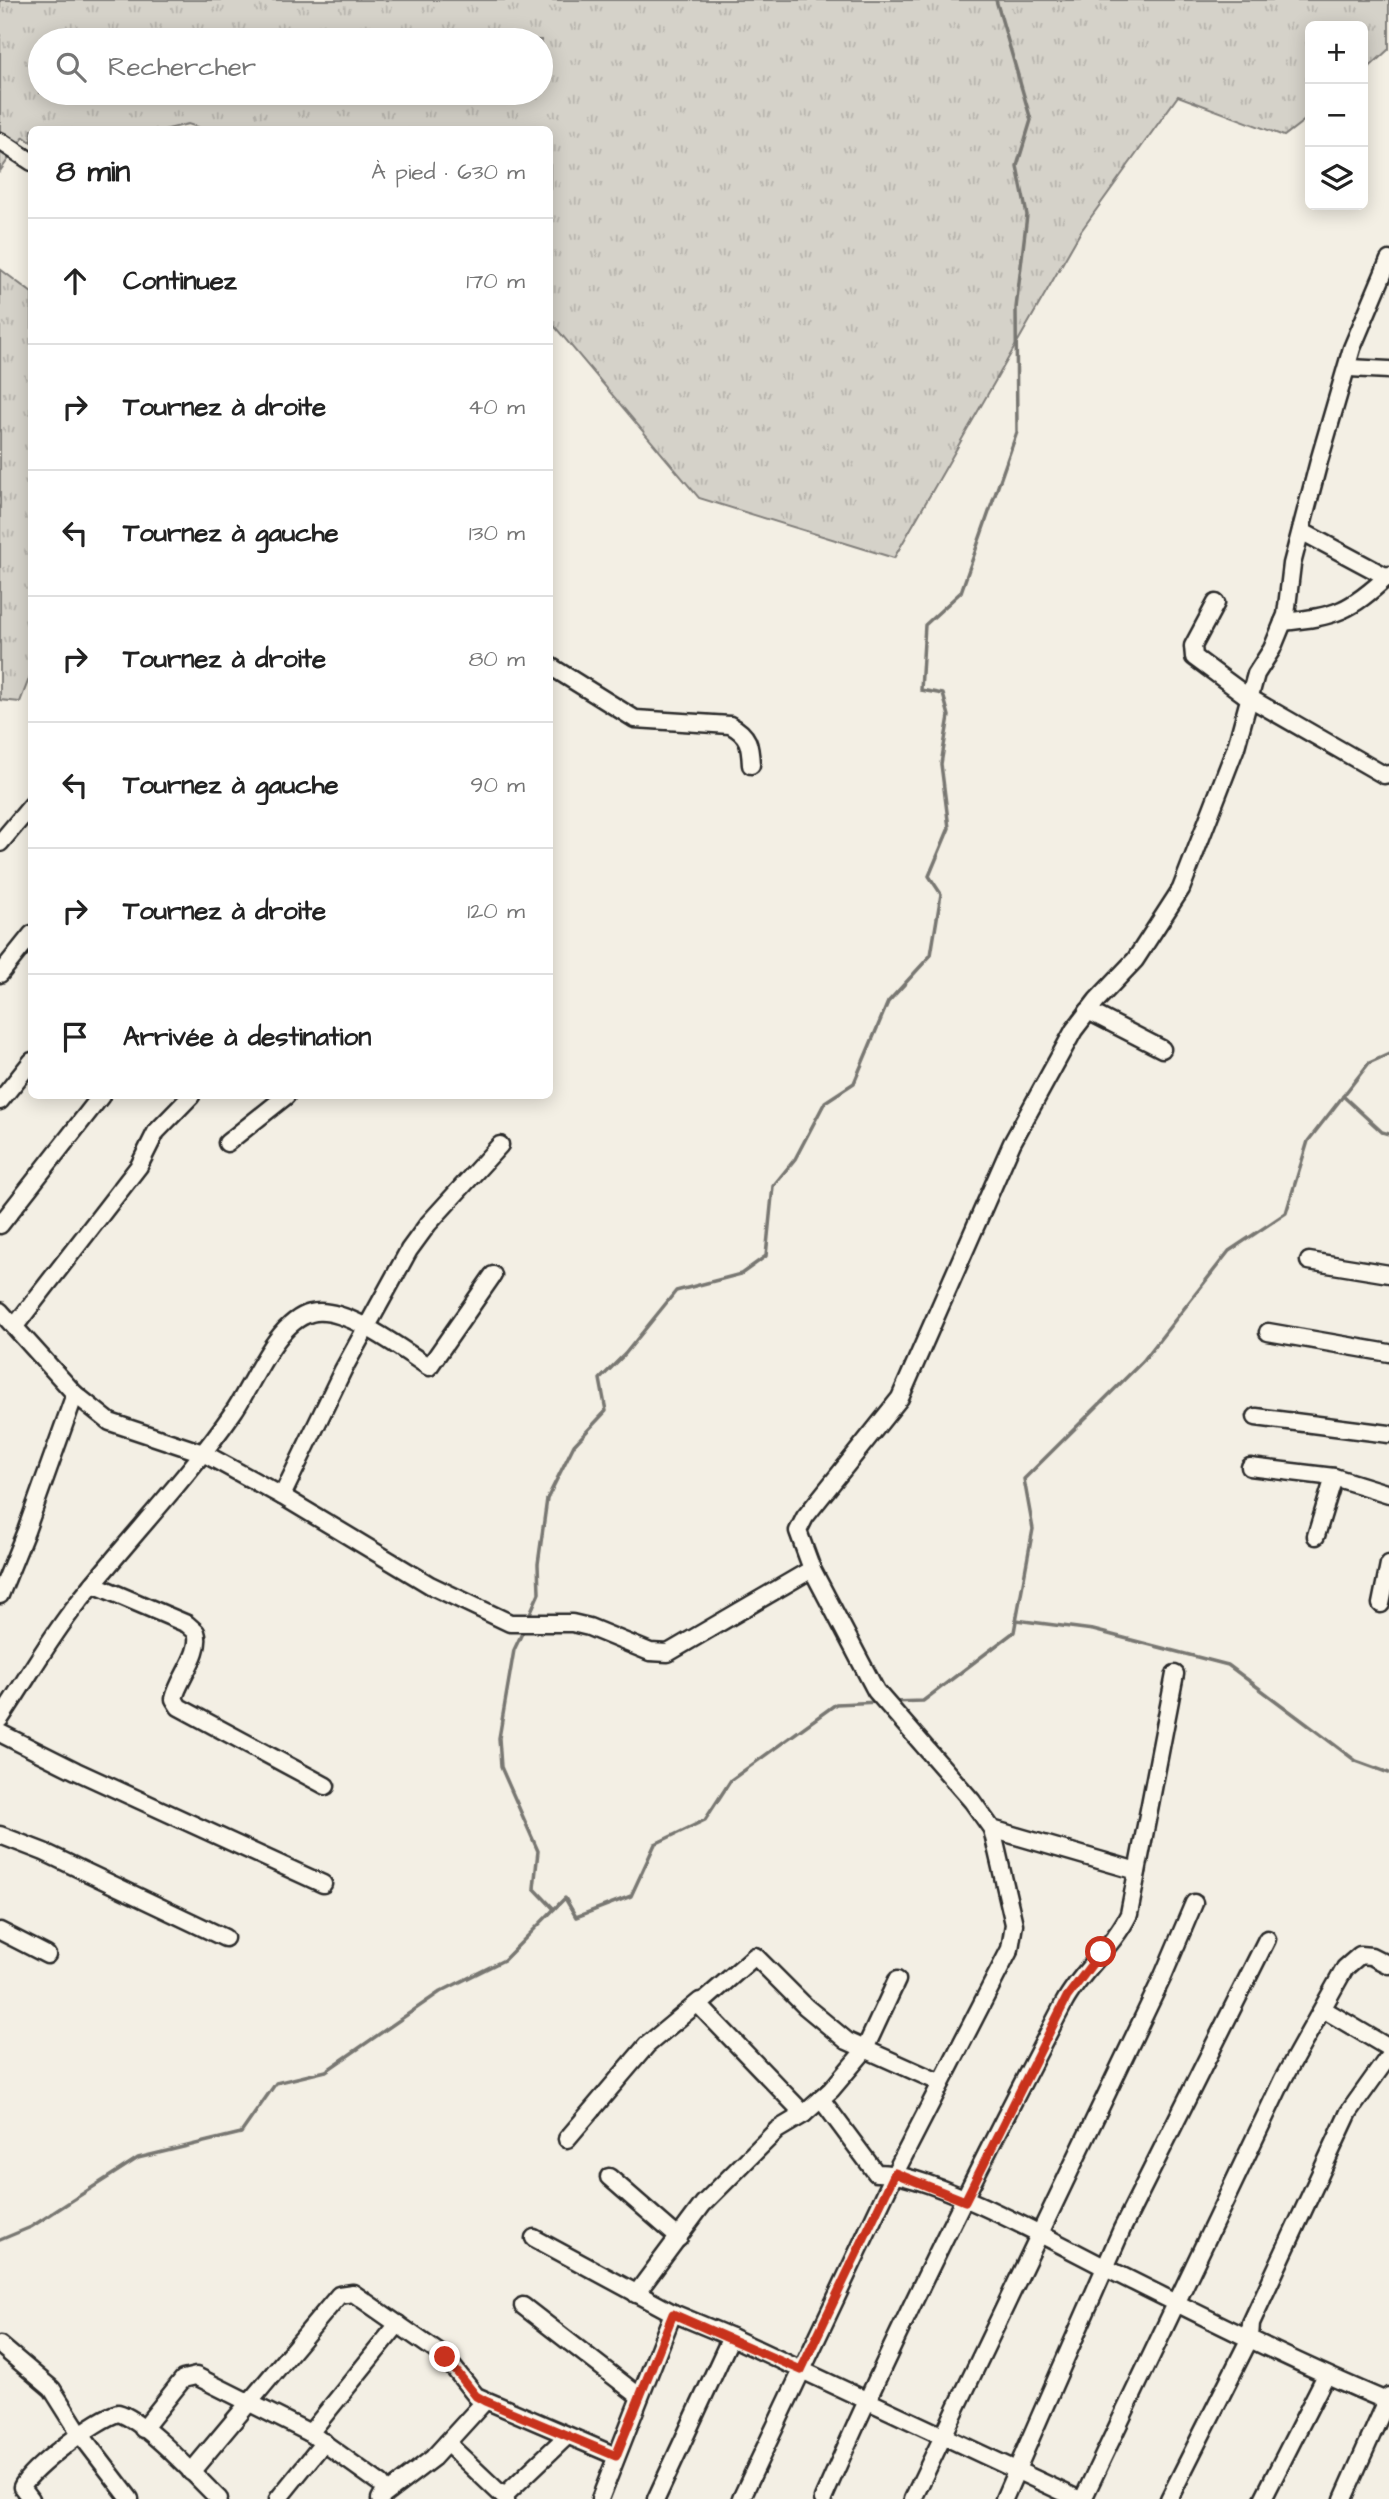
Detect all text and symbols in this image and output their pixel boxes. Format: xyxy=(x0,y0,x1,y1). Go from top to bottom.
map controls xyxy=(1305,21,1368,210)
button: + xyxy=(1305,21,1368,84)
search box xyxy=(28,28,553,105)
icon: search xyxy=(52,48,90,86)
text: Rechercher xyxy=(108,49,256,85)
button: − xyxy=(1305,84,1368,147)
button: layers xyxy=(1305,147,1368,210)
text: 8 min xyxy=(56,151,130,193)
text: À pied · 630 m xyxy=(371,156,525,188)
icon: ahead xyxy=(56,262,94,300)
text: Continuez xyxy=(123,263,237,299)
text: 170 m xyxy=(466,265,525,297)
icon: right xyxy=(56,388,94,426)
text: Tournez à droite xyxy=(123,389,326,425)
text: 40 m xyxy=(468,391,525,423)
icon: left xyxy=(56,514,94,552)
text: Tournez à gauche xyxy=(123,515,339,551)
text: 130 m xyxy=(469,517,525,549)
icon: right xyxy=(56,640,94,678)
text: Tournez à droite xyxy=(123,641,326,677)
text: 80 m xyxy=(468,643,525,675)
icon: left xyxy=(56,766,94,804)
text: Tournez à gauche xyxy=(123,767,339,803)
text: 90 m xyxy=(470,769,525,801)
icon: right xyxy=(56,892,94,930)
text: Tournez à droite xyxy=(123,893,326,929)
text: 120 m xyxy=(467,895,525,927)
icon: arrive xyxy=(56,1018,94,1056)
text: Arrivée à destination xyxy=(123,1019,371,1055)
route start xyxy=(1085,1936,1116,1967)
route end xyxy=(429,2341,460,2372)

